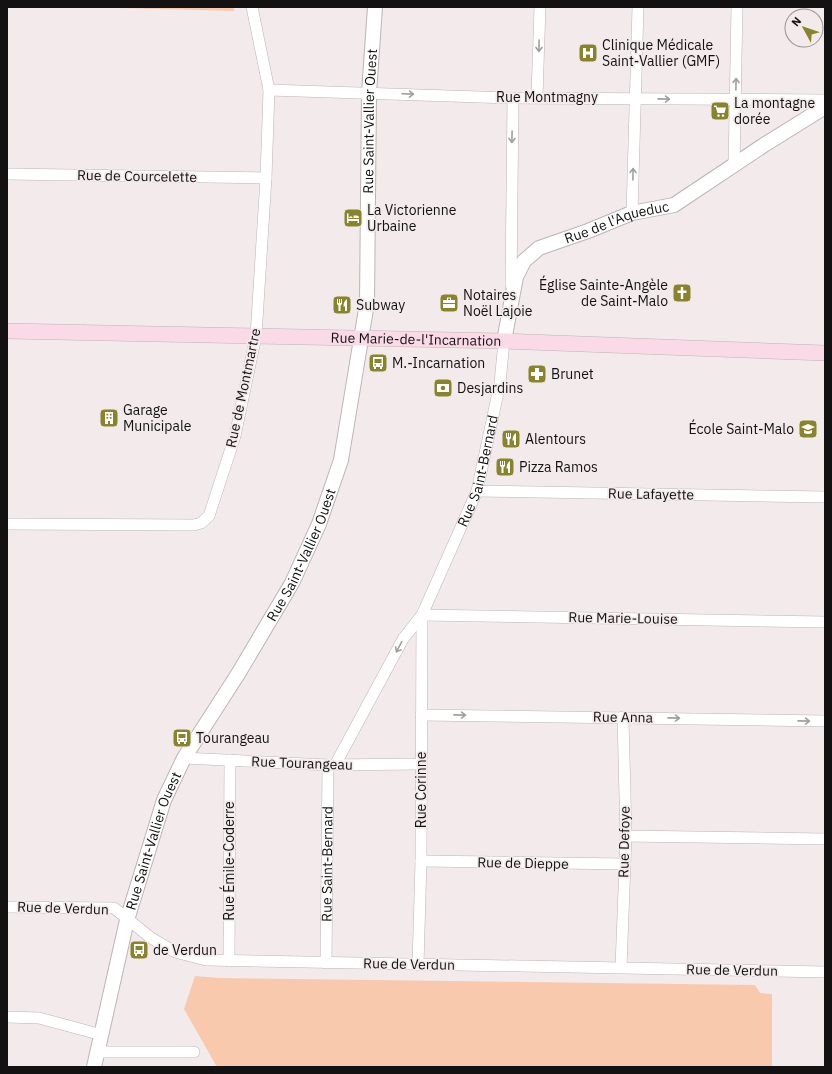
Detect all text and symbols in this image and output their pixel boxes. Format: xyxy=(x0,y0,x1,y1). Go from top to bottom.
north arrow xyxy=(784,8,824,48)
text: N xyxy=(788,14,804,29)
place label: Clinique Médicale Saint-Vallier (GMF) xyxy=(602,36,720,70)
one-way arrow xyxy=(535,39,542,52)
hospital icon: Clinique Médicale Saint-Vallier (GMF) xyxy=(577,42,599,64)
street label: Rue Saint-Vallier Ouest xyxy=(359,48,381,194)
one-way arrow xyxy=(732,78,740,91)
street label: Rue Montmagny xyxy=(496,88,598,106)
one-way arrow xyxy=(401,91,414,98)
place label: La montagne dorée xyxy=(734,94,816,128)
one-way arrow xyxy=(657,95,670,103)
supermarket icon: La montagne dorée xyxy=(709,100,731,122)
one-way arrow xyxy=(508,130,516,143)
street label: Rue de Courcelette xyxy=(77,166,197,186)
one-way arrow xyxy=(629,168,637,181)
street label: Rue de l'Aqueduc xyxy=(562,197,670,248)
place label: La Victorienne Urbaine xyxy=(367,201,457,235)
hotel icon: La Victorienne Urbaine xyxy=(342,207,364,229)
place label: Église Sainte-Angèle de Saint-Malo xyxy=(539,275,668,310)
church icon: Église Sainte-Angèle de Saint-Malo xyxy=(671,282,693,304)
place label: Notaires Noël Lajoie xyxy=(463,286,533,320)
office icon: Notaires Noël Lajoie xyxy=(438,292,460,314)
restaurant icon: Subway xyxy=(331,294,353,316)
place label: Subway xyxy=(356,296,405,314)
street label: Rue de Montmartre xyxy=(222,326,265,449)
street label: Rue Marie-de-l'Incarnation xyxy=(330,329,501,350)
bus stop icon: M.-Incarnation xyxy=(367,352,389,374)
place label: M.-Incarnation xyxy=(392,354,485,372)
pharmacy icon: Brunet xyxy=(526,363,548,385)
place label: Brunet xyxy=(551,365,594,383)
bank icon: Desjardins xyxy=(432,377,454,399)
place label: Desjardins xyxy=(457,379,523,397)
place label: Garage Municipale xyxy=(123,401,192,435)
building icon: Garage Municipale xyxy=(98,407,120,429)
street label: Rue Saint-Bernard xyxy=(453,413,502,530)
school or university icon: École Saint-Malo xyxy=(797,418,819,440)
place label: École Saint-Malo xyxy=(689,419,794,438)
restaurant icon: Alentours xyxy=(500,428,522,450)
place label: Alentours xyxy=(525,430,586,448)
restaurant icon: Pizza Ramos xyxy=(494,456,516,478)
place label: Pizza Ramos xyxy=(519,458,598,476)
street label: Rue Lafayette xyxy=(608,484,695,504)
street label: Rue Saint-Vallier Ouest xyxy=(262,486,340,624)
street label: Rue Marie-Louise xyxy=(568,608,678,628)
one-way arrow xyxy=(395,640,402,652)
street label: Rue Anna xyxy=(593,707,654,727)
one-way arrow xyxy=(453,711,466,719)
one-way arrow xyxy=(667,714,680,722)
one-way arrow xyxy=(797,717,810,725)
bus stop icon: Tourangeau xyxy=(171,727,193,749)
place label: Tourangeau xyxy=(196,729,270,747)
street label: Rue Corinne xyxy=(412,751,430,828)
street label: Rue Tourangeau xyxy=(251,752,353,774)
street label: Rue Saint-Vallier Ouest xyxy=(122,769,185,912)
street label: Rue Émile-Coderre xyxy=(219,801,238,921)
street label: Rue Saint-Bernard xyxy=(317,806,337,922)
street label: Rue Defoye xyxy=(614,806,634,878)
street label: Rue de Dieppe xyxy=(477,853,569,873)
street label: Rue de Verdun xyxy=(17,897,109,919)
bus stop icon: de Verdun xyxy=(128,939,150,961)
place label: de Verdun xyxy=(153,941,217,959)
street label: Rue de Verdun xyxy=(363,954,455,974)
street label: Rue de Verdun xyxy=(686,960,778,980)

